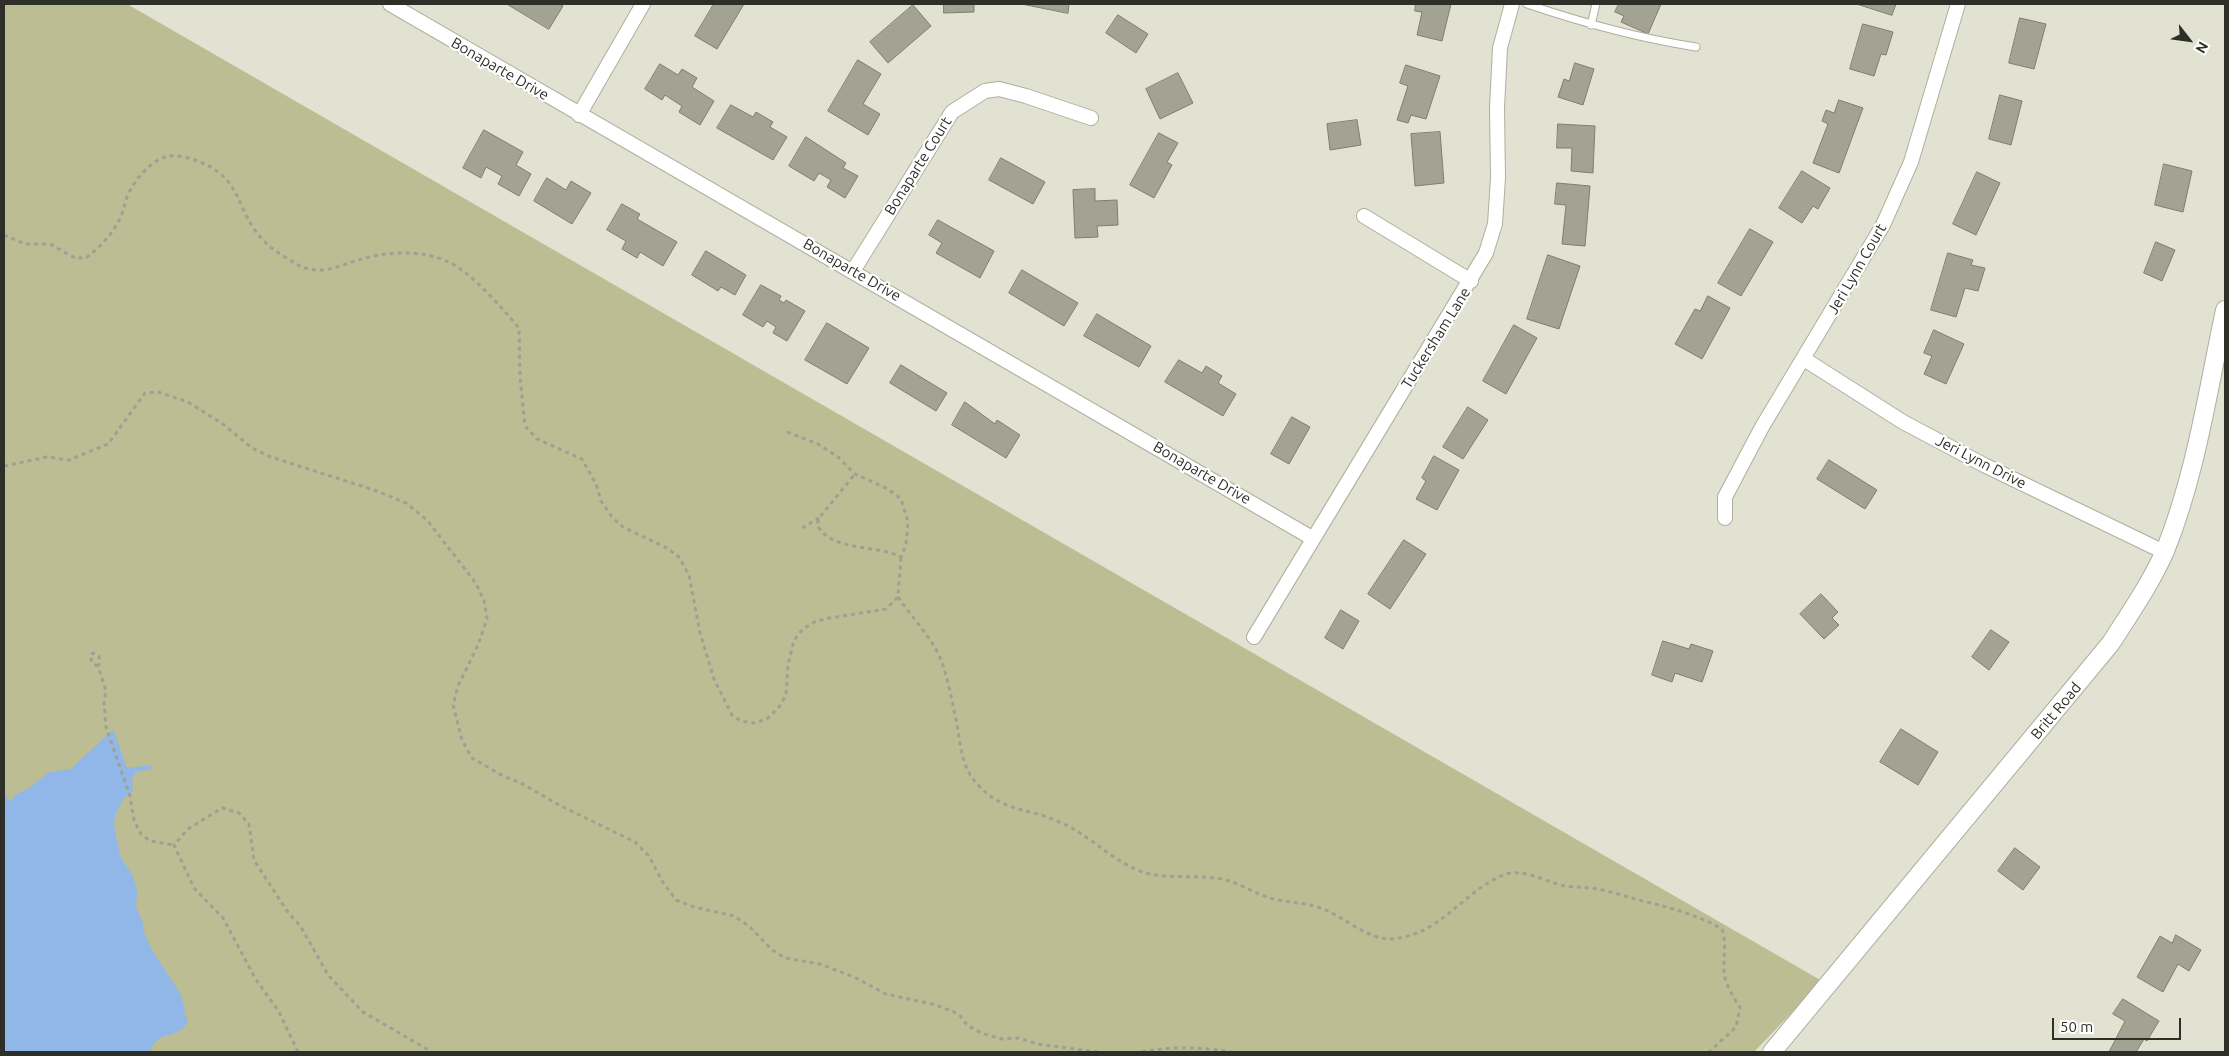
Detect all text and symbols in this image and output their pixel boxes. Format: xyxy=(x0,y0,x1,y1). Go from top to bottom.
north arrow xyxy=(2164,15,2214,65)
street label: Bonaparte Drive xyxy=(448,34,552,104)
text: N xyxy=(2192,39,2212,56)
street label: Bonaparte Court xyxy=(881,114,955,218)
street label: Jeri Lynn Court xyxy=(1824,220,1890,318)
street label: Bonaparte Drive xyxy=(800,235,904,305)
street label: Tuckersham Lane xyxy=(1398,284,1474,392)
street label: Jeri Lynn Drive xyxy=(1933,431,2029,493)
street label: Bonaparte Drive xyxy=(1150,438,1254,508)
street label: Britt Road xyxy=(2027,679,2085,743)
scale bar xyxy=(2054,1008,2183,1040)
text: 50 m xyxy=(2060,1018,2093,1035)

